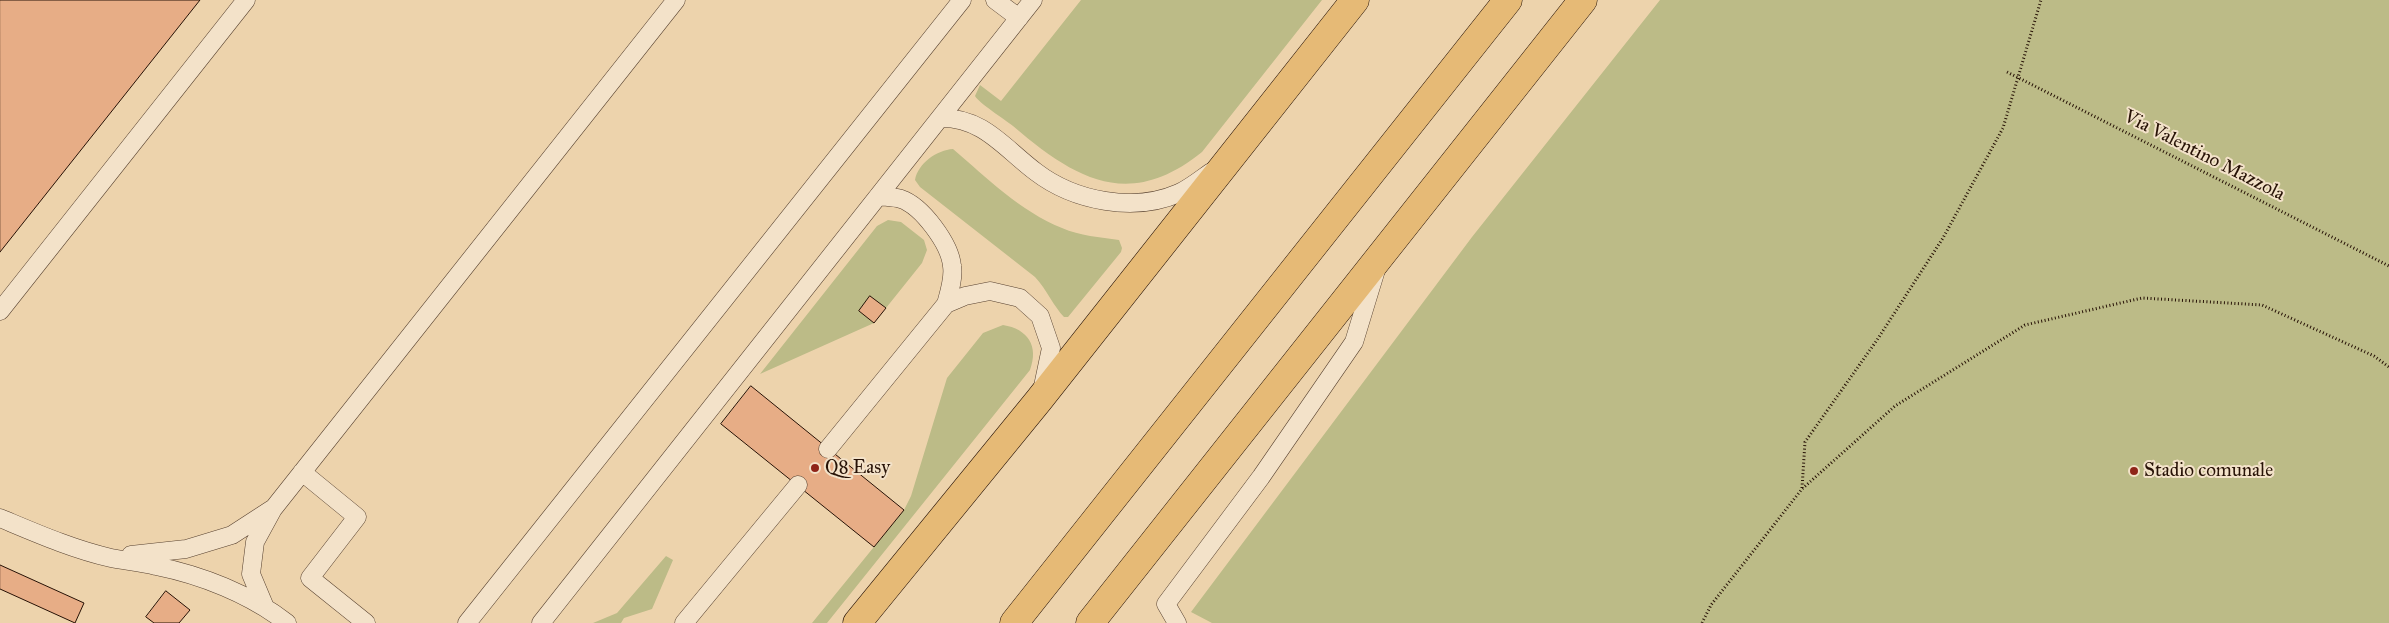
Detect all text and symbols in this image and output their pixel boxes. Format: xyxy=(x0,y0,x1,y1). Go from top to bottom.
street label: Via Valentino Mazzola xyxy=(2120,106,2288,206)
place label: Q8 Easy xyxy=(825,457,890,479)
place label: Stadio comunale xyxy=(2144,460,2273,482)
marker: Q8 Easy xyxy=(809,462,821,474)
marker: Stadio comunale xyxy=(2128,465,2140,477)

